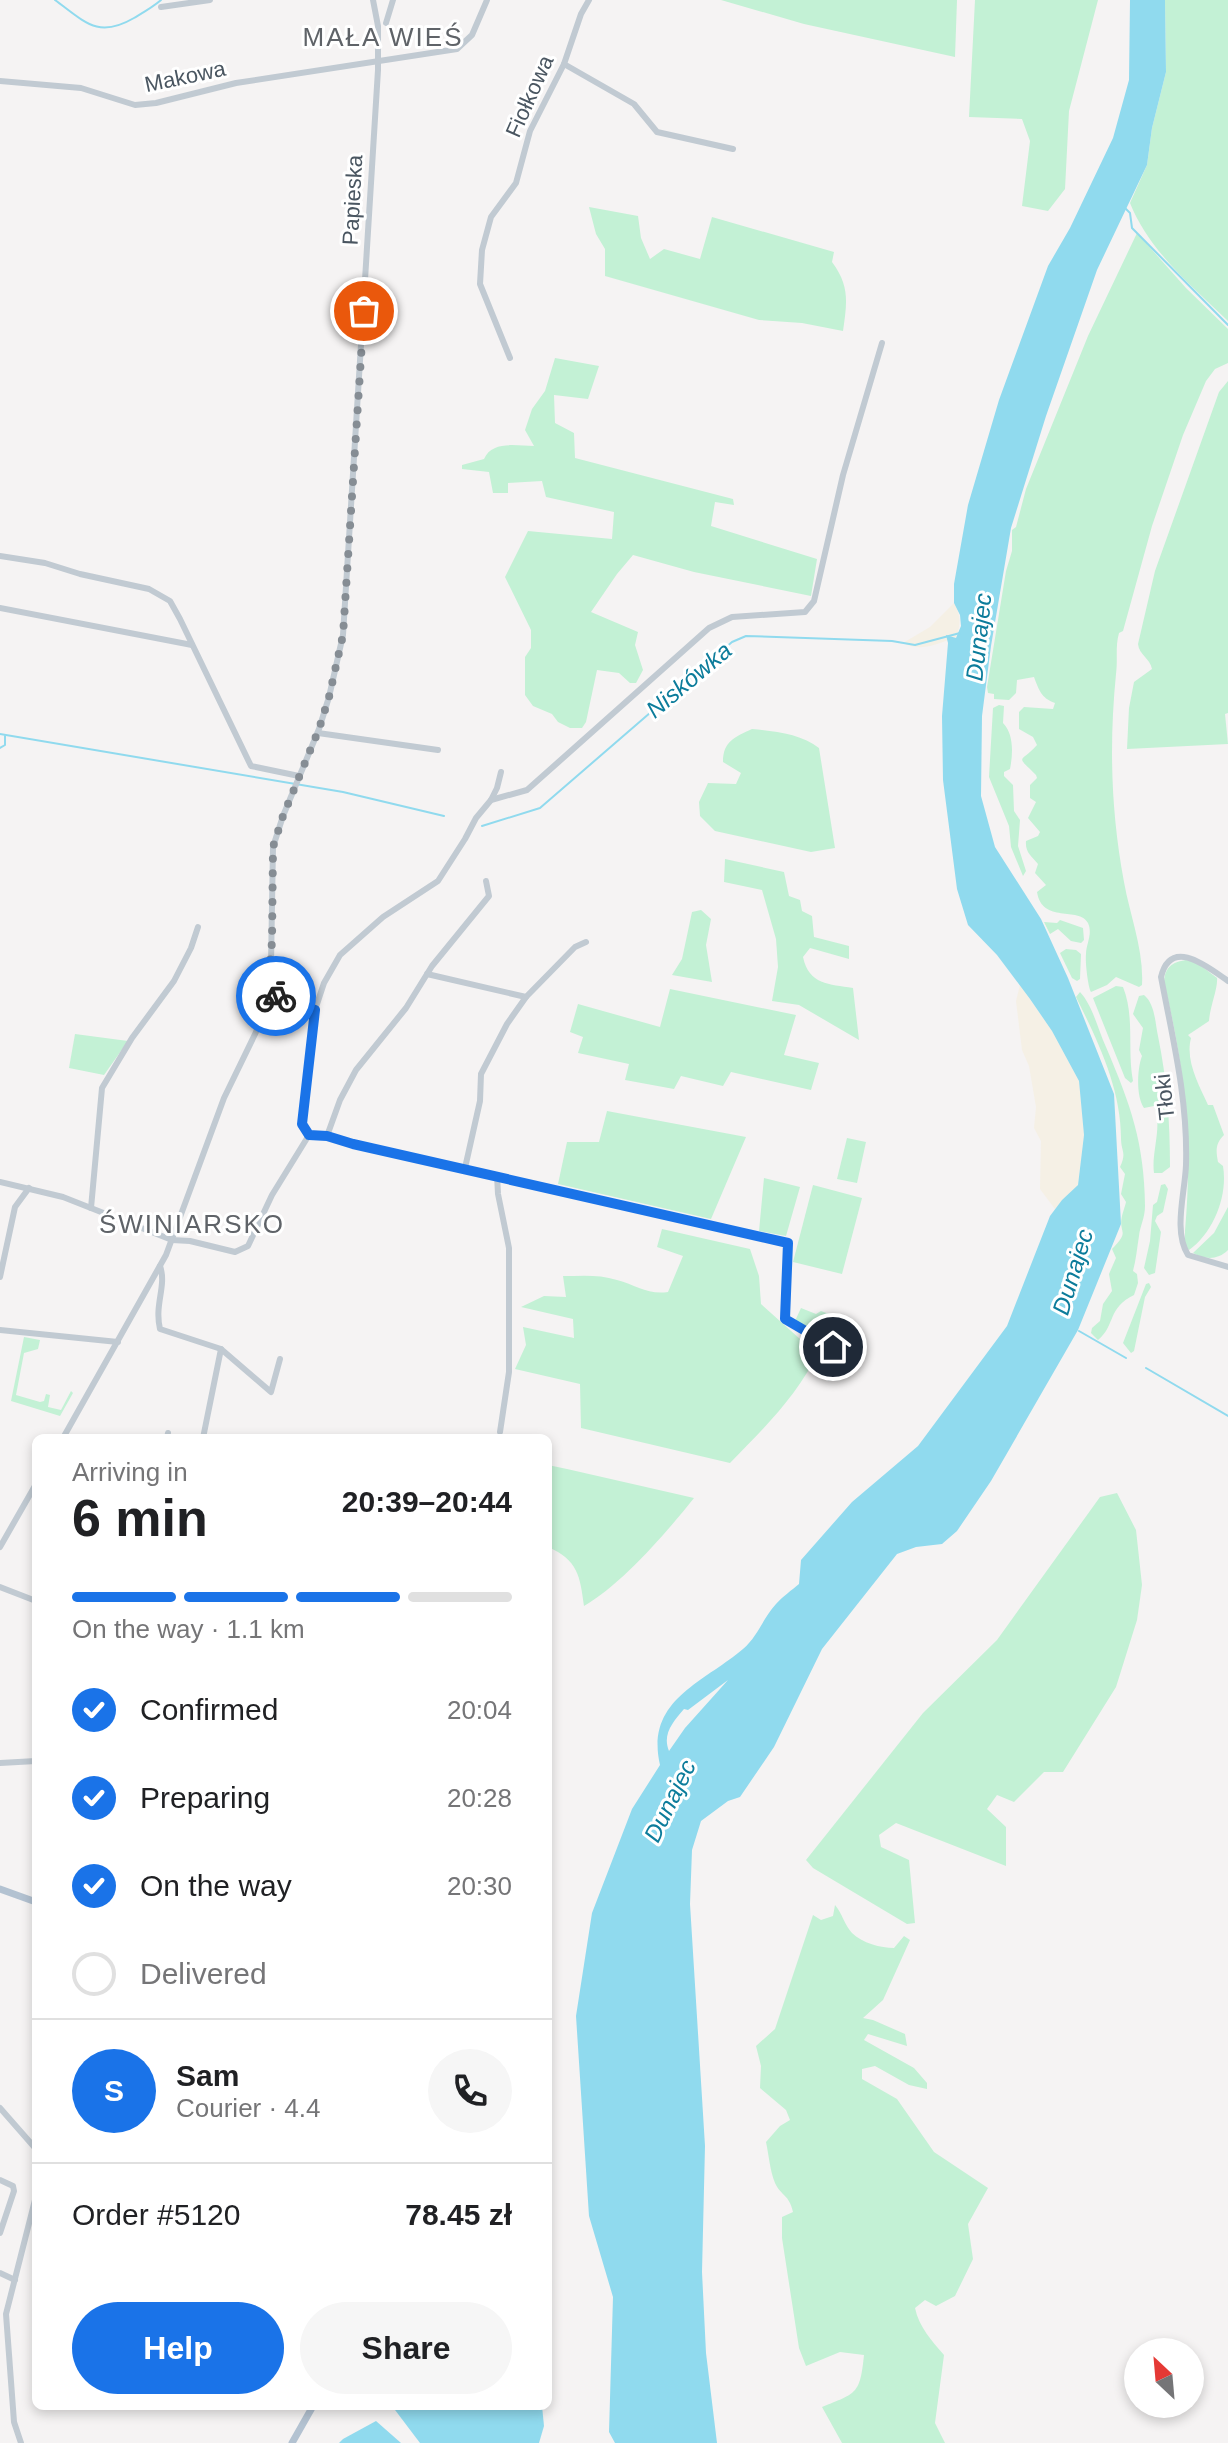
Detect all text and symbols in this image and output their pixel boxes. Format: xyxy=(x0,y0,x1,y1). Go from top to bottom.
district label: MAŁA WIEŚ xyxy=(302,22,464,52)
street label: Fiołkowa xyxy=(500,51,559,141)
street label: Makowa xyxy=(142,56,229,97)
street label: Papieska xyxy=(338,153,367,246)
pin xyxy=(330,277,398,345)
icon: bag xyxy=(342,289,386,333)
water label: Dunajec xyxy=(960,592,997,682)
water label: Niskówka xyxy=(641,636,737,723)
courier xyxy=(236,956,316,1036)
icon: bike xyxy=(254,974,298,1018)
street label: Tłoki xyxy=(1150,1073,1179,1121)
district label: ŚWINIARSKO xyxy=(99,1209,285,1239)
water label: Dunajec xyxy=(1047,1226,1098,1318)
pin xyxy=(799,1313,867,1381)
icon: home xyxy=(811,1325,855,1369)
text: Arriving in xyxy=(72,1457,188,1487)
text: 20:39–20:44 xyxy=(342,1485,512,1518)
text: 6 min xyxy=(72,1489,208,1547)
text: On the way · 1.1 km xyxy=(72,1614,305,1644)
icon: check xyxy=(72,1688,116,1732)
text: Confirmed xyxy=(140,1693,278,1726)
text: 20:04 xyxy=(447,1695,512,1725)
water label: Dunajec xyxy=(638,1755,701,1846)
icon: check xyxy=(72,1776,116,1820)
text: Preparing xyxy=(140,1781,270,1814)
text: 20:28 xyxy=(447,1783,512,1813)
icon: check xyxy=(72,1864,116,1908)
text: On the way xyxy=(140,1869,292,1902)
text: 20:30 xyxy=(447,1871,512,1901)
text: Delivered xyxy=(140,1957,267,1990)
button: phone xyxy=(428,2049,512,2133)
text: Sam xyxy=(176,2059,239,2092)
text: S xyxy=(104,2074,124,2107)
text: Courier · 4.4 xyxy=(176,2093,321,2123)
text: Order #5120 xyxy=(72,2198,240,2231)
text: 78.45 zł xyxy=(405,2198,512,2231)
button: Help xyxy=(72,2302,284,2394)
button: Share xyxy=(300,2302,512,2394)
north arrow xyxy=(1124,2338,1204,2418)
map controls xyxy=(1124,2338,1204,2418)

